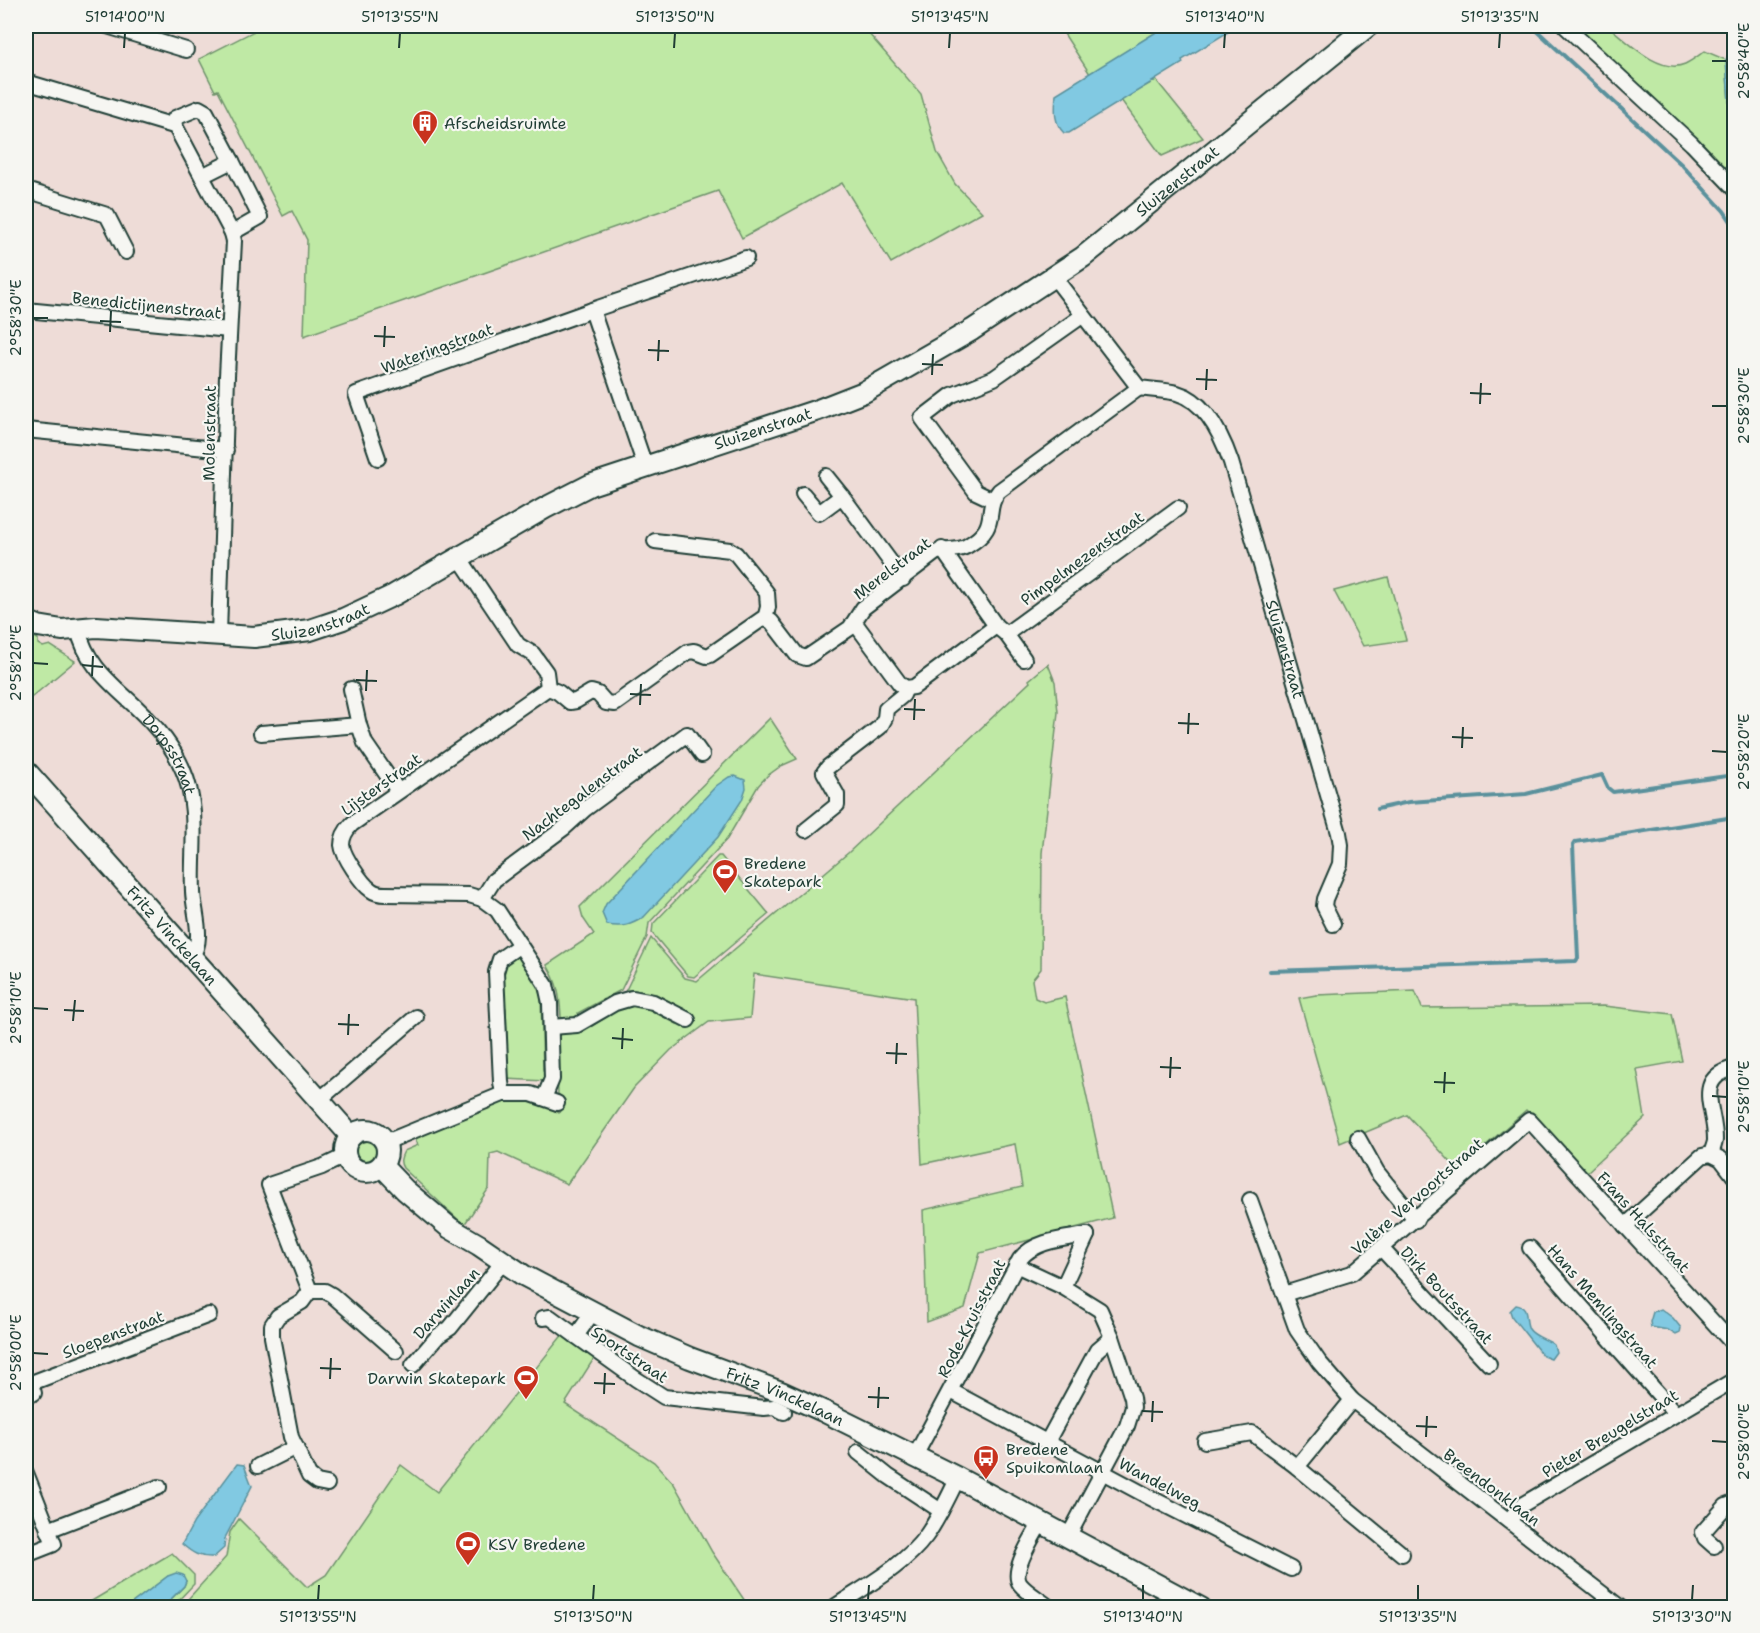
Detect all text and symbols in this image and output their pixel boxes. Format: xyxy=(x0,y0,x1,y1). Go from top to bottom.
text: 51°14'00"N xyxy=(85,7,165,27)
text: 51°13'55"N xyxy=(361,7,439,27)
text: 51°13'50"N xyxy=(635,7,715,27)
text: 51°13'45"N xyxy=(911,7,989,27)
text: 51°13'40"N xyxy=(1185,7,1265,27)
text: 51°13'35"N xyxy=(1461,7,1539,27)
text: 2°58'40"E xyxy=(1734,23,1754,99)
building icon: Afscheidsruimte xyxy=(410,108,440,146)
place label: Afscheidsruimte xyxy=(444,113,567,134)
street label: Sluizenstraat xyxy=(1131,141,1224,221)
text: 2°58'30"E xyxy=(6,279,26,357)
street label: Benedictijnenstraat xyxy=(71,287,223,324)
street label: Wateringstraat xyxy=(378,318,496,379)
text: 2°58'30"E xyxy=(1734,367,1754,445)
street label: Molenstraat xyxy=(198,385,221,481)
street label: Sluizenstraat xyxy=(711,403,815,455)
street label: Pimpelmezenstraat xyxy=(1016,506,1148,610)
street label: Merelstraat xyxy=(849,532,935,604)
street label: Sluizenstraat xyxy=(1261,597,1309,701)
street label: Sluizenstraat xyxy=(270,598,373,646)
text: 2°58'20"E xyxy=(6,625,26,701)
street label: Dorpsstraat xyxy=(138,710,200,797)
text: 2°58'20"E xyxy=(1734,714,1754,790)
street label: Nachtegalenstraat xyxy=(518,741,647,846)
street label: Lijsterstraat xyxy=(337,748,426,821)
place label: Bredene Skatepark xyxy=(744,853,822,892)
sports icon: Bredene Skatepark xyxy=(710,857,740,895)
street label: Fritz Vinckelaan xyxy=(122,881,222,990)
text: 2°58'10"E xyxy=(6,971,26,1045)
text: 2°58'10"E xyxy=(1734,1060,1754,1134)
street label: Valère Vervoortstraat xyxy=(1347,1133,1488,1260)
street label: Frans Halsstraat xyxy=(1593,1167,1695,1277)
street label: Hans Memlingstraat xyxy=(1543,1240,1663,1373)
street label: Dirk Boutsstraat xyxy=(1396,1242,1498,1349)
street label: Rode-Kruisstraat xyxy=(932,1255,1011,1381)
street label: Darwinlaan xyxy=(409,1263,484,1344)
street label: Sloepenstraat xyxy=(59,1305,167,1363)
text: 2°58'00"E xyxy=(6,1314,26,1392)
street label: Sportstraat xyxy=(587,1321,672,1388)
street label: Fritz Vinckelaan xyxy=(723,1362,848,1431)
sports icon: Darwin Skatepark xyxy=(511,1363,541,1401)
place label: Darwin Skatepark xyxy=(368,1368,506,1389)
street label: Pieter Breugelstraat xyxy=(1538,1384,1682,1483)
text: 2°58'00"E xyxy=(1734,1403,1754,1481)
place label: Bredene Spuikomlaan xyxy=(1006,1439,1103,1478)
bus stop icon: Bredene Spuikomlaan xyxy=(971,1443,1001,1481)
street label: Breendonklaan xyxy=(1439,1444,1545,1531)
street label: Wandelweg xyxy=(1115,1453,1205,1514)
sports icon: KSV Bredene xyxy=(453,1529,483,1567)
place label: KSV Bredene xyxy=(488,1534,586,1555)
text: 51°13'55"N xyxy=(279,1607,357,1627)
text: 51°13'50"N xyxy=(553,1607,633,1627)
text: 51°13'45"N xyxy=(829,1607,907,1627)
text: 51°13'40"N xyxy=(1103,1607,1183,1627)
text: 51°13'35"N xyxy=(1379,1607,1457,1627)
text: 51°13'30"N xyxy=(1652,1607,1732,1627)

